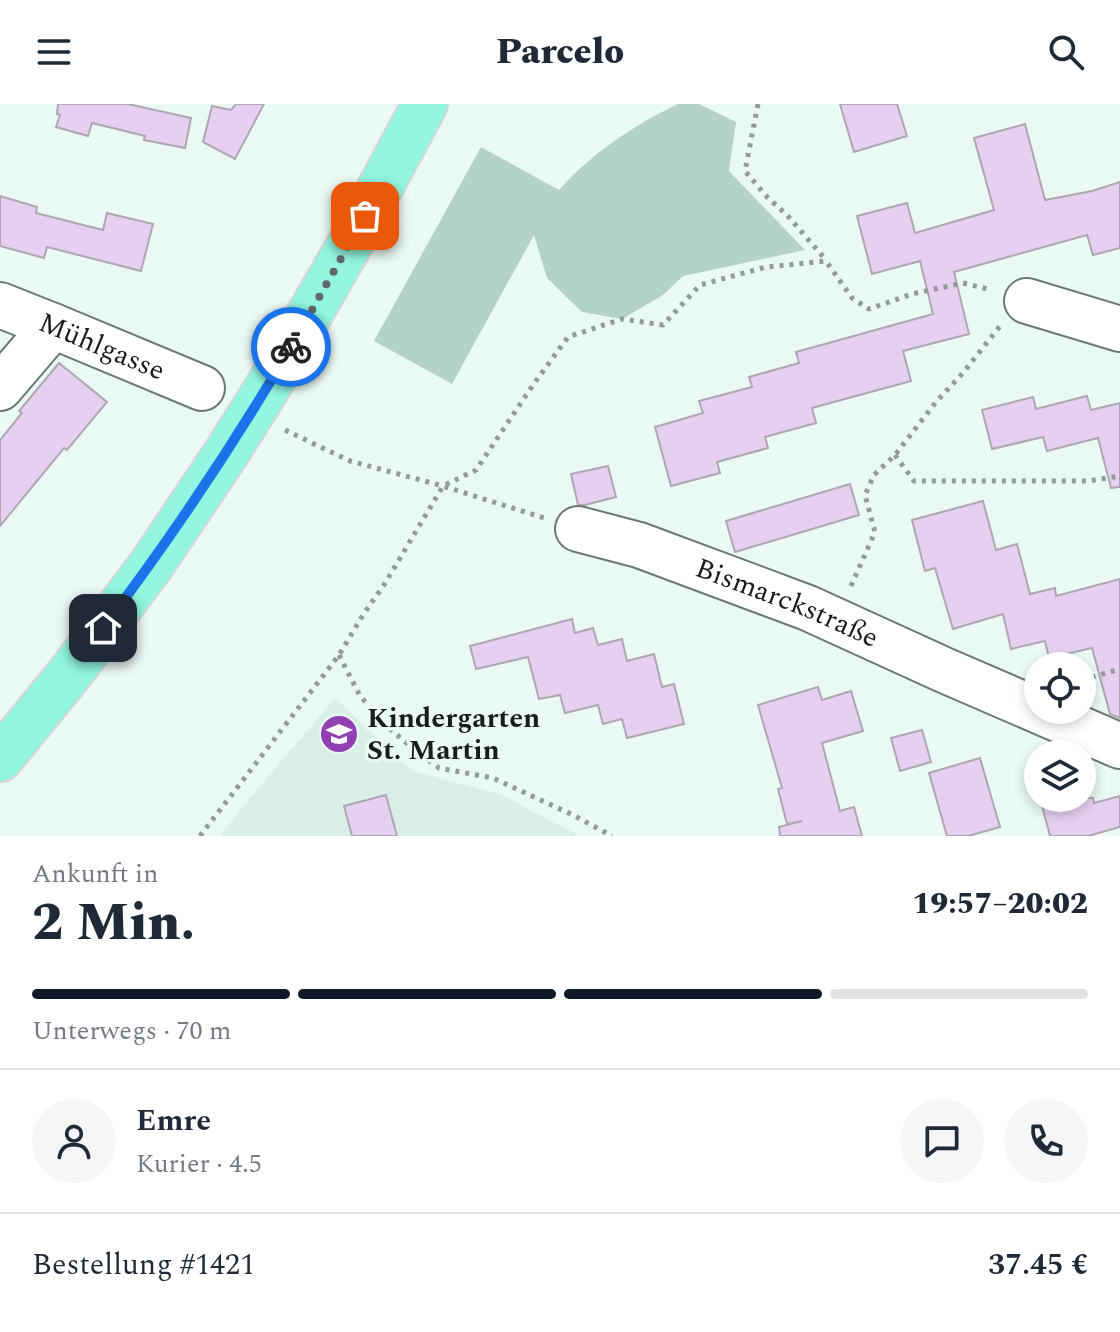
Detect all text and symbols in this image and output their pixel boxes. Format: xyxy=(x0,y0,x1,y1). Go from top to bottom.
text: Parcelo xyxy=(496,25,624,80)
icon: menu xyxy=(32,30,76,74)
icon: search xyxy=(1044,30,1088,74)
pin xyxy=(331,182,399,250)
icon: bag xyxy=(343,194,387,238)
street label: Mühlgasse xyxy=(32,301,172,392)
courier xyxy=(251,307,331,387)
icon: bike xyxy=(269,325,313,369)
street label: Bismarckstraße xyxy=(689,546,886,659)
pin xyxy=(69,594,137,662)
icon: home xyxy=(81,606,125,650)
map controls xyxy=(1024,652,1096,812)
button: locate xyxy=(1024,652,1096,724)
place label: Kindergarten St. Martin xyxy=(367,697,540,772)
school or university icon: Kindergarten St. Martin xyxy=(318,713,360,755)
button: layers xyxy=(1024,740,1096,812)
text: Ankunft in xyxy=(32,854,158,894)
text: 19:57–20:02 xyxy=(912,881,1088,927)
text: 2 Min. xyxy=(32,884,195,963)
text: Unterwegs · 70 m xyxy=(32,1011,231,1051)
text: Emre xyxy=(136,1098,211,1144)
button: person xyxy=(32,1099,116,1183)
button: chat xyxy=(900,1099,984,1183)
button: phone xyxy=(1004,1099,1088,1183)
text: Kurier · 4.5 xyxy=(136,1144,262,1184)
text: Bestellung #1421 xyxy=(32,1242,255,1288)
text: 37.45 € xyxy=(988,1242,1088,1288)

